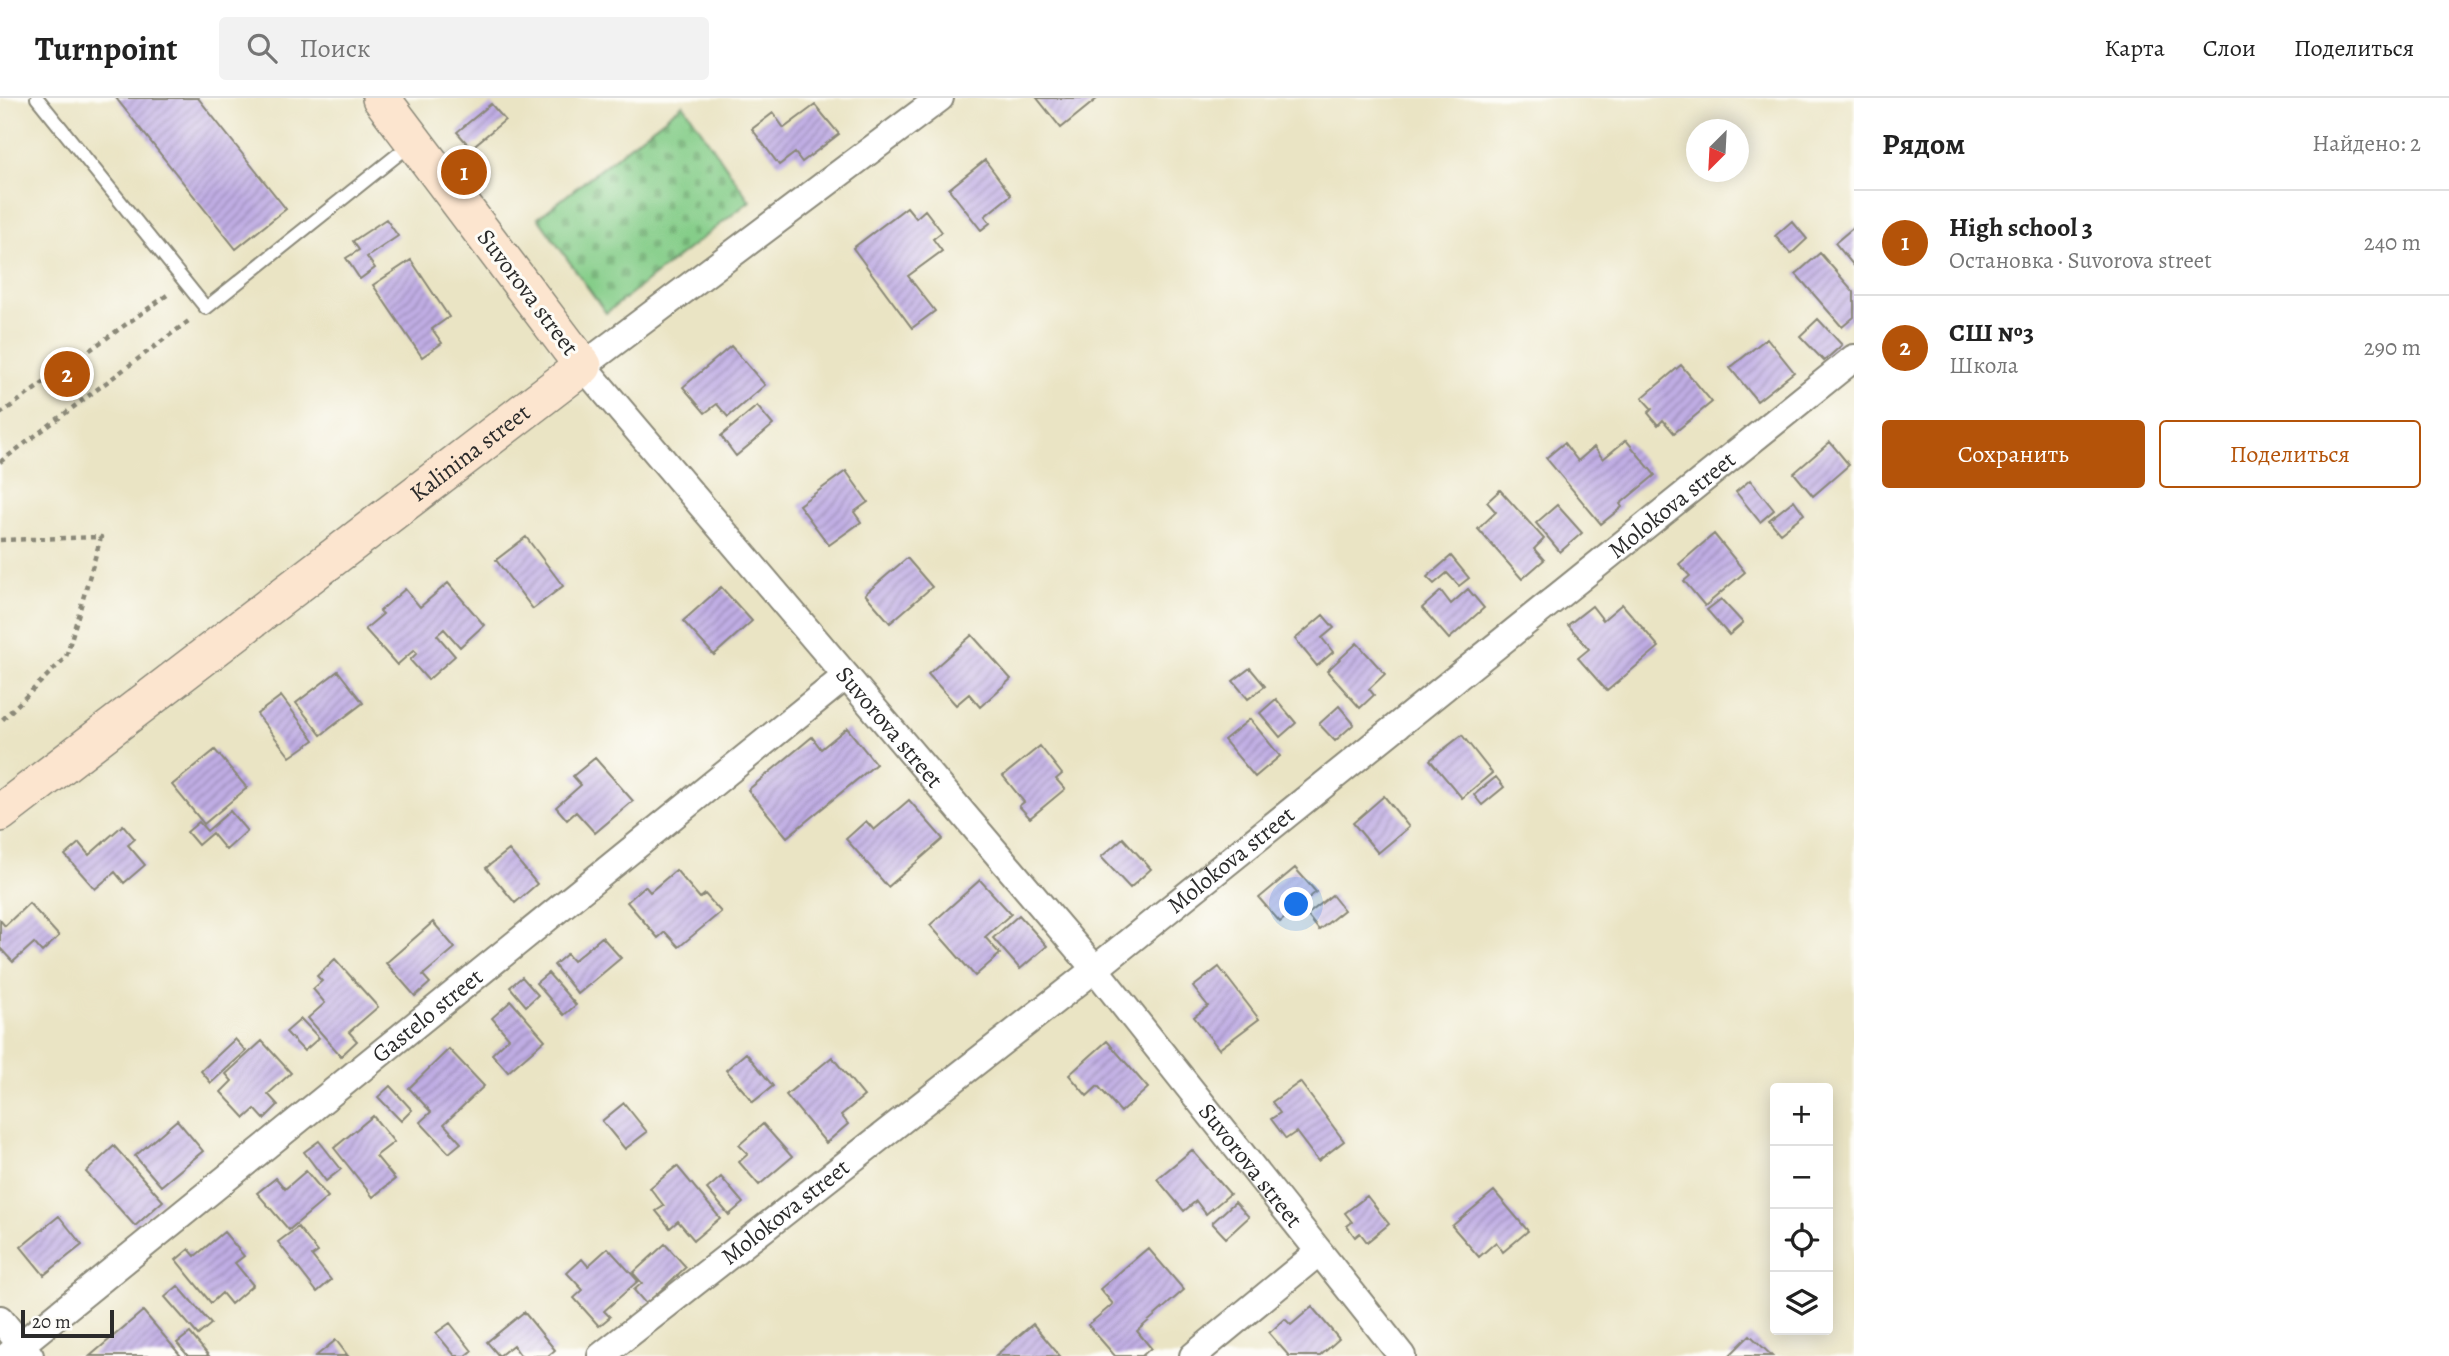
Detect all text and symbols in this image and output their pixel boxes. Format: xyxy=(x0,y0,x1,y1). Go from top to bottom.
search box xyxy=(219,17,709,80)
text: Turnpoint xyxy=(35,26,177,71)
icon: search xyxy=(243,29,281,67)
text: Поиск xyxy=(299,31,371,66)
text: Карта xyxy=(2104,32,2165,64)
text: Слои xyxy=(2203,32,2256,64)
text: Поделиться xyxy=(2294,32,2414,64)
north arrow xyxy=(1686,119,1749,182)
text: Рядом xyxy=(1882,124,1965,164)
text: Найдено: 2 xyxy=(2312,128,2421,159)
pin: 1 xyxy=(441,146,487,198)
text: High school 3 xyxy=(1949,210,2093,245)
street label: Suvorova street xyxy=(470,222,586,362)
text: 1 xyxy=(1901,227,1909,258)
text: 240 m xyxy=(2364,227,2421,258)
text: Остановка · Suvorova street xyxy=(1949,245,2212,276)
text: СШ №3 xyxy=(1949,315,2034,350)
text: 2 xyxy=(1899,332,1911,363)
text: 290 m xyxy=(2364,332,2421,363)
pin: 2 xyxy=(44,348,90,400)
text: Школа xyxy=(1949,350,2018,381)
street label: Kalinina street xyxy=(403,396,537,509)
button: Сохранить xyxy=(1882,420,2145,488)
button: Поделиться xyxy=(2159,420,2421,488)
street label: Molokova street xyxy=(1601,444,1742,566)
street label: Suvorova street xyxy=(829,659,951,795)
street label: Molokova street xyxy=(1161,799,1301,921)
your location xyxy=(1279,887,1313,921)
street label: Gastelo street xyxy=(365,961,489,1070)
map controls xyxy=(1770,1083,1833,1335)
button: + xyxy=(1770,1083,1833,1146)
street label: Suvorova street xyxy=(1191,1096,1310,1234)
button: − xyxy=(1770,1146,1833,1209)
street label: Molokova street xyxy=(714,1151,856,1272)
button: locate xyxy=(1770,1209,1833,1272)
button: layers xyxy=(1770,1272,1833,1335)
scale bar xyxy=(21,1307,114,1339)
text: 20 m xyxy=(32,1309,71,1335)

